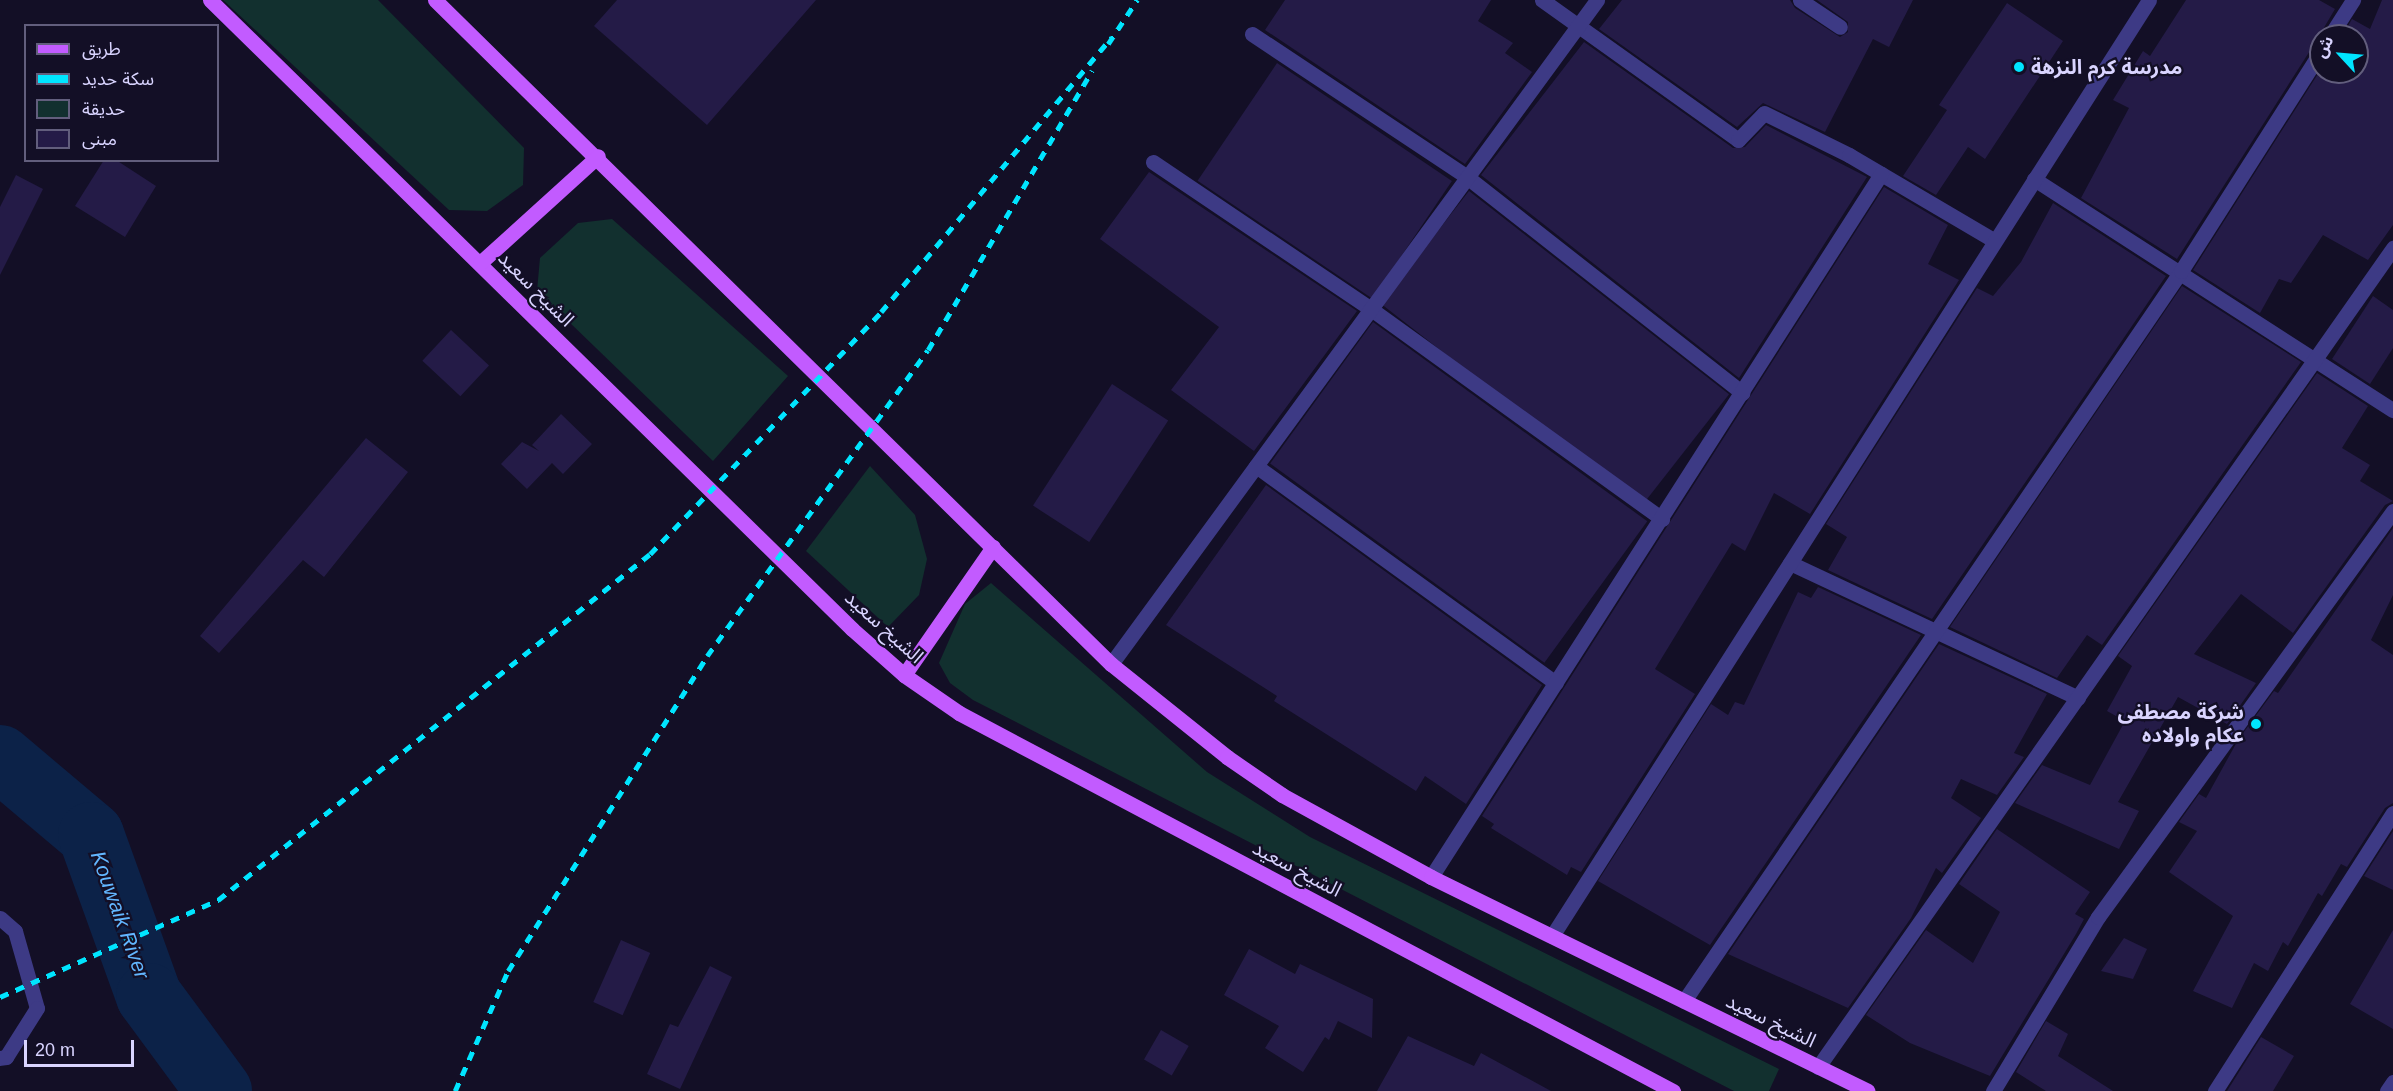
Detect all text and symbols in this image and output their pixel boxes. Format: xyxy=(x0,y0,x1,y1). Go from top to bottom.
legend xyxy=(24,24,219,162)
north arrow xyxy=(2309,24,2369,84)
text: ش xyxy=(2312,33,2337,60)
text: طريق xyxy=(82,39,121,59)
place label: مدرسة كرم النزهة xyxy=(2031,55,2182,79)
marker: مدرسة كرم النزهة xyxy=(2012,60,2026,74)
text: سكة حديد xyxy=(82,69,154,89)
text: حديقة xyxy=(82,99,125,119)
text: مبنى xyxy=(82,129,117,149)
street label: الشيخ سعيد xyxy=(493,246,579,332)
street label: الشيخ سعيد xyxy=(840,586,928,668)
place label: شركة مصطفى عكام واولاده xyxy=(2118,700,2244,747)
marker: شركة مصطفى عكام واولاده xyxy=(2249,717,2263,731)
street label: الشيخ سعيد xyxy=(1248,836,1346,902)
water label: Kouwaik River xyxy=(85,848,155,982)
street label: الشيخ سعيد xyxy=(1722,989,1820,1053)
scale bar xyxy=(27,1028,136,1066)
text: 20 m xyxy=(35,1040,75,1060)

